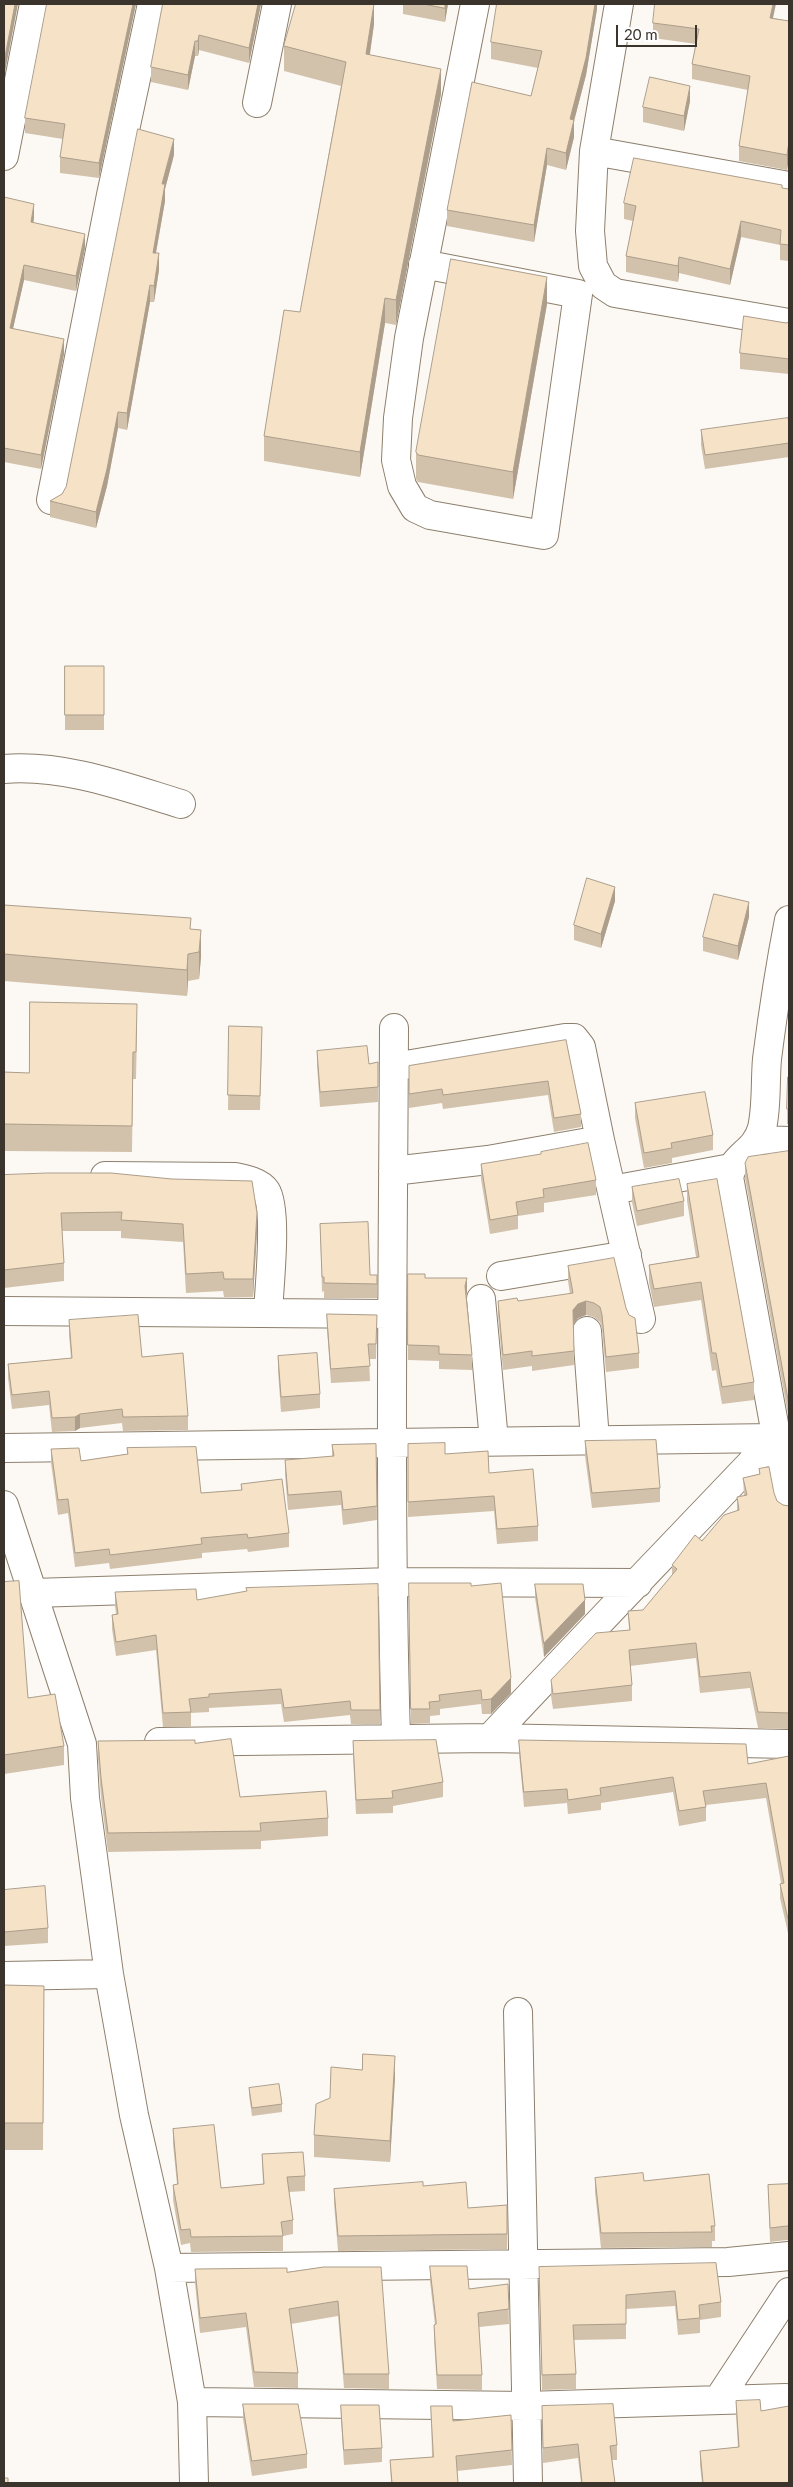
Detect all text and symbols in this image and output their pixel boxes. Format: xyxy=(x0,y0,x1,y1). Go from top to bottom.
scale bar xyxy=(618,15,699,47)
text: 20 m xyxy=(624,25,658,43)

